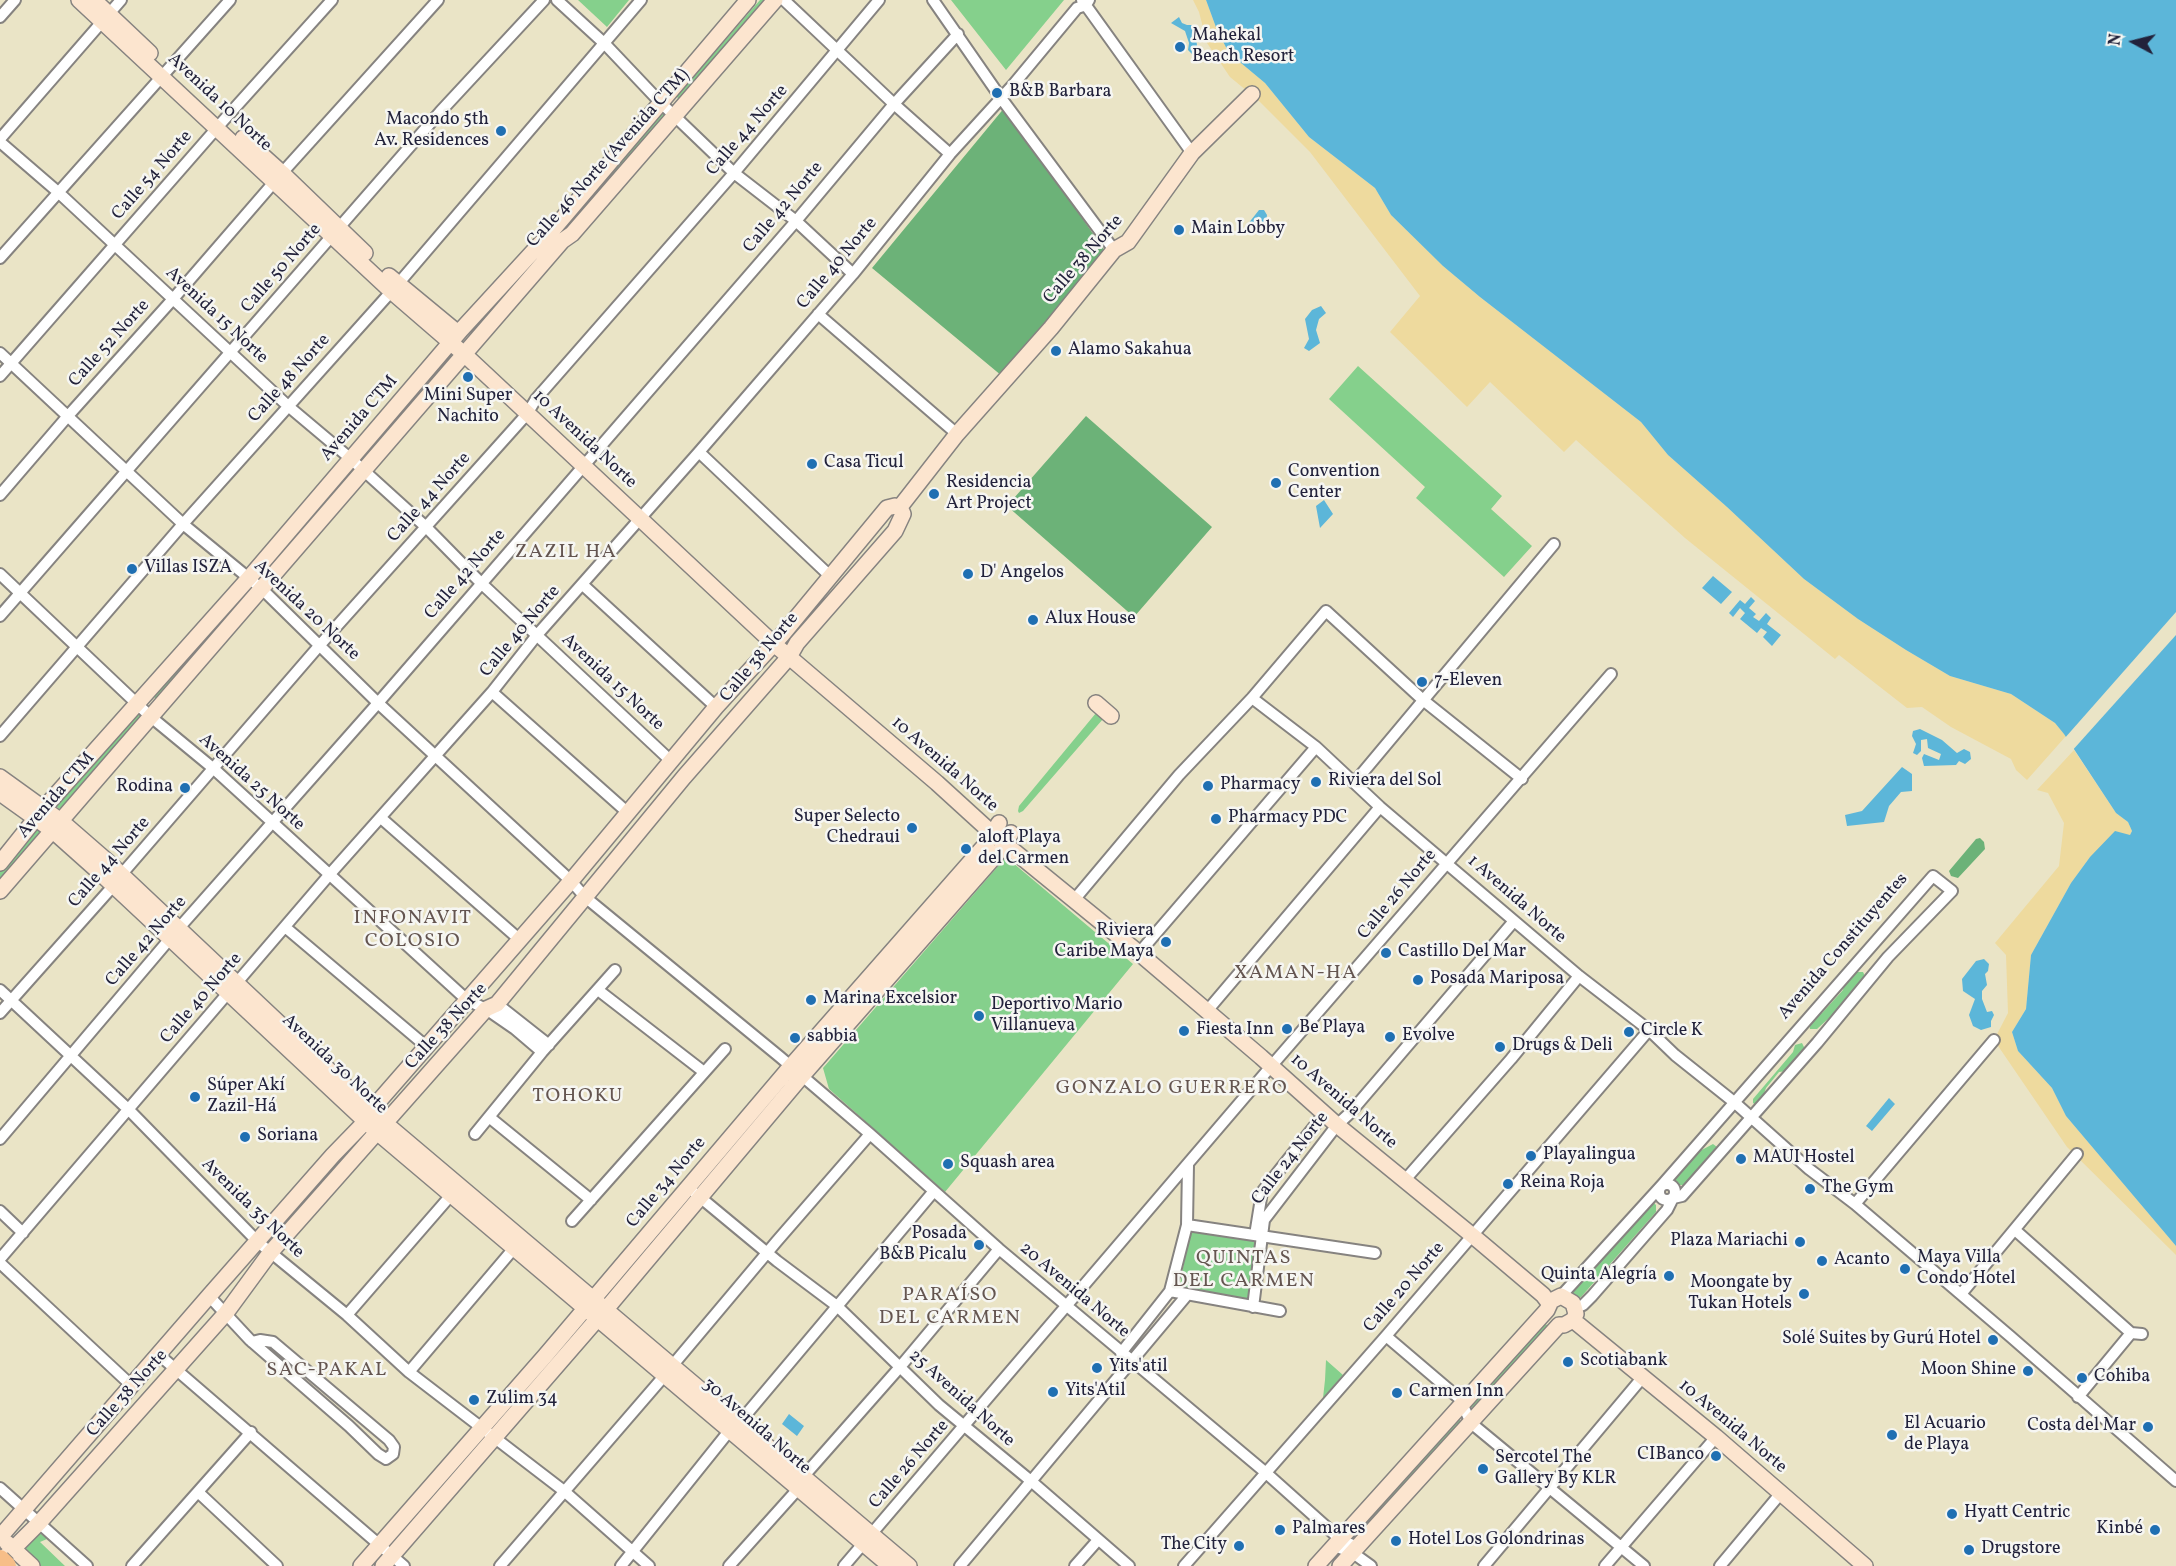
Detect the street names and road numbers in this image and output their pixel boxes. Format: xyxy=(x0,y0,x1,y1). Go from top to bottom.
street label: Avenida 10 Norte xyxy=(162,49,276,157)
street label: Calle 46 Norte (Avenida CTM) xyxy=(523,65,695,253)
street label: Calle 44 Norte xyxy=(703,81,793,181)
street label: Calle 54 Norte xyxy=(108,127,198,225)
street label: Calle 42 Norte xyxy=(739,158,829,258)
street label: Calle 38 Norte xyxy=(1040,211,1128,309)
street label: Calle 40 Norte xyxy=(793,214,883,314)
street label: Calle 50 Norte xyxy=(237,220,327,318)
street label: Avenida 15 Norte xyxy=(160,263,272,369)
street label: Calle 52 Norte xyxy=(65,296,155,392)
street label: Calle 48 Norte xyxy=(245,330,335,428)
street label: Avenida CTM xyxy=(317,372,403,466)
street label: 10 Avenida Norte xyxy=(527,386,641,494)
street label: Calle 44 Norte xyxy=(384,448,476,548)
street label: Calle 42 Norte xyxy=(421,525,511,625)
street label: Avenida 20 Norte xyxy=(248,556,364,666)
street label: Calle 40 Norte xyxy=(476,582,566,682)
street label: Calle 38 Norte xyxy=(716,609,804,707)
street label: Avenida 15 Norte xyxy=(556,630,668,736)
street label: 10 Avenida Norte xyxy=(886,713,1002,817)
street label: Avenida 25 Norte xyxy=(193,730,309,836)
street label: Avenida CTM xyxy=(14,749,100,843)
street label: Calle 44 Norte xyxy=(65,813,155,913)
street label: Calle 26 Norte xyxy=(1354,845,1442,945)
street label: 1 Avenida Norte xyxy=(1462,851,1570,949)
street label: Avenida Constituyentes xyxy=(1775,869,1913,1025)
street label: Calle 42 Norte xyxy=(102,892,192,992)
street label: Calle 40 Norte xyxy=(157,949,247,1049)
street label: Calle 38 Norte xyxy=(401,979,493,1075)
street label: Avenida 30 Norte xyxy=(277,1010,391,1120)
street label: 10 Avenida Norte xyxy=(1285,1050,1401,1154)
street label: Calle 24 Norte xyxy=(1248,1108,1334,1210)
street label: Calle 34 Norte xyxy=(623,1133,711,1233)
street label: Avenida 35 Norte xyxy=(196,1154,308,1264)
street label: Calle 20 Norte xyxy=(1360,1238,1450,1338)
street label: 20 Avenida Norte xyxy=(1014,1239,1134,1343)
street label: Calle 38 Norte xyxy=(83,1346,173,1442)
street label: 25 Avenida Norte xyxy=(903,1346,1019,1452)
street label: 30 Avenida Norte xyxy=(697,1374,815,1480)
street label: 10 Avenida Norte xyxy=(1673,1375,1791,1479)
street label: Calle 26 Norte xyxy=(865,1416,955,1514)

